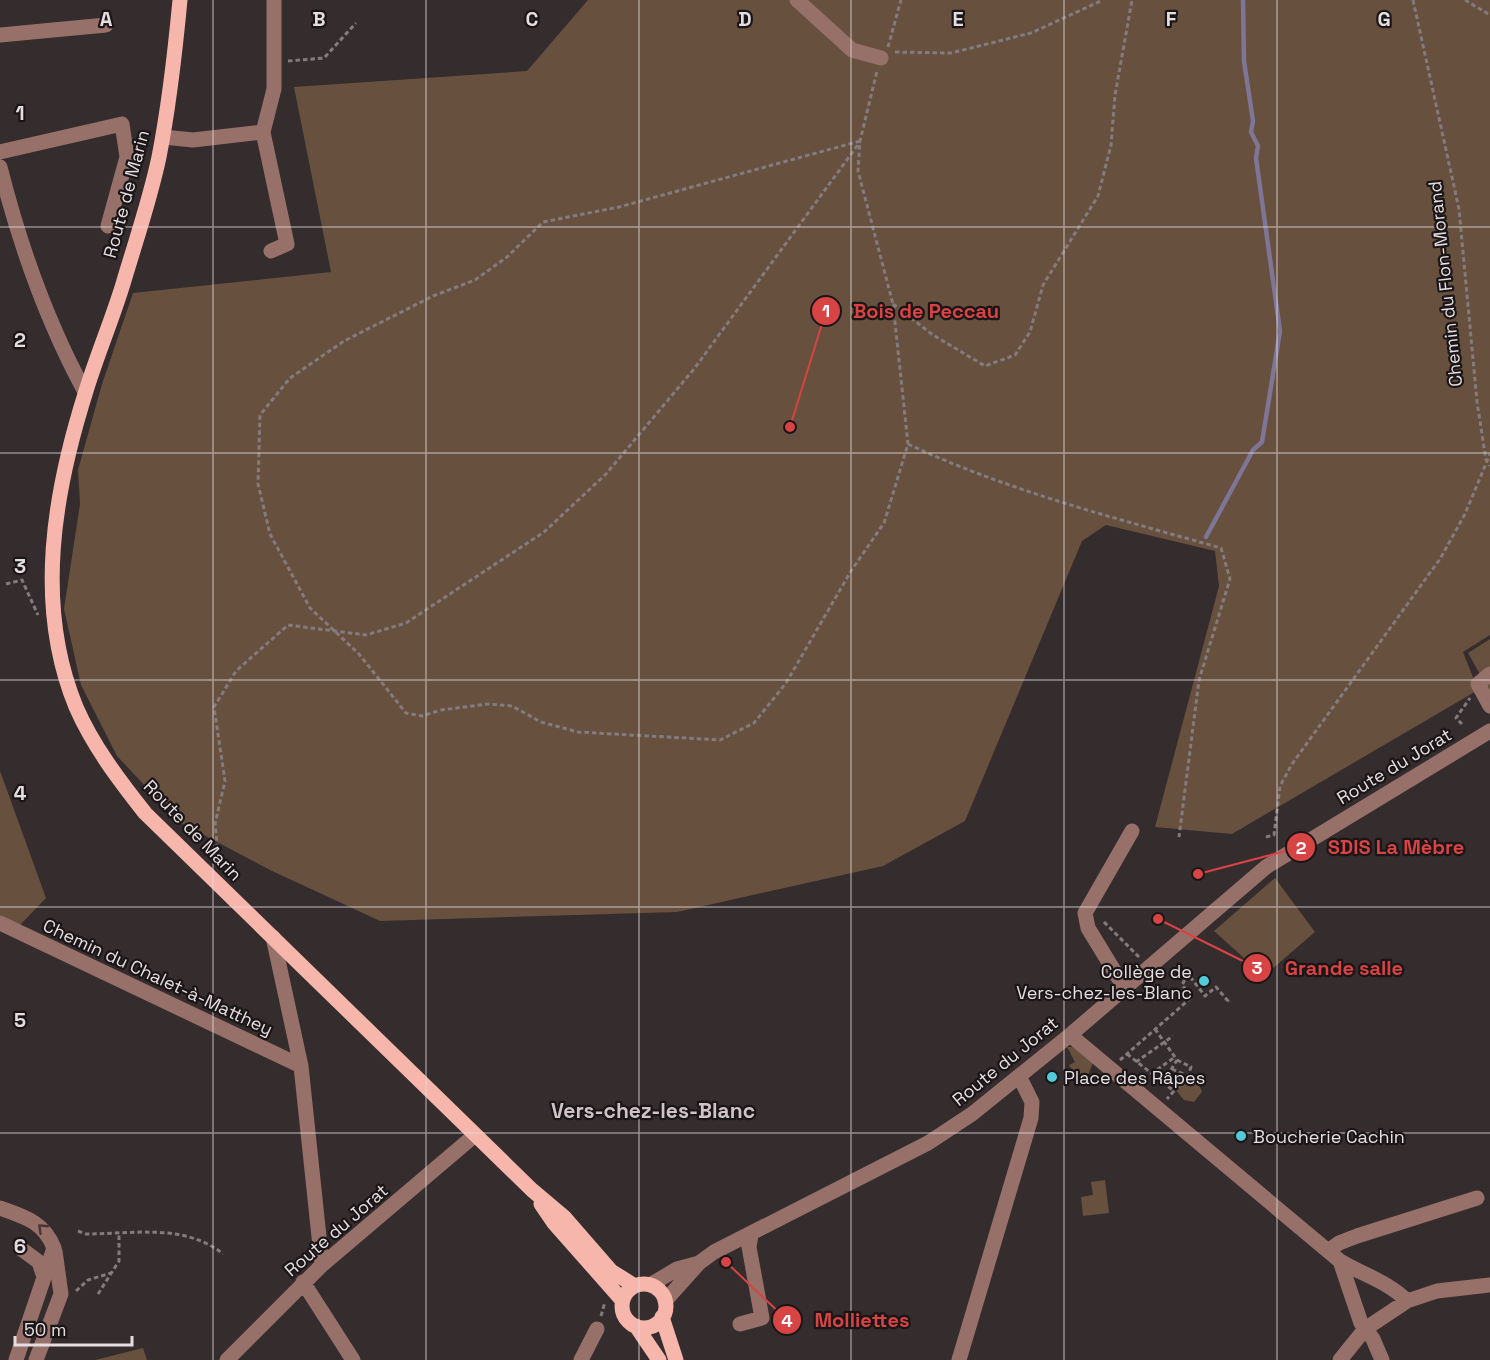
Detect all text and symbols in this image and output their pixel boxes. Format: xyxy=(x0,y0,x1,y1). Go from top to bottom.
text: A xyxy=(100,6,113,32)
text: B xyxy=(312,6,326,32)
text: C xyxy=(526,6,539,32)
text: D xyxy=(738,6,752,32)
text: E xyxy=(952,6,964,32)
text: F xyxy=(1166,6,1177,32)
text: G xyxy=(1377,6,1391,32)
text: 1 xyxy=(15,100,25,126)
street label: Route de Marin xyxy=(98,127,154,261)
street label: Chemin du Flon-Morand xyxy=(1423,180,1467,388)
callout: Bois de Peccau xyxy=(811,292,1011,330)
text: Bois de Peccau xyxy=(853,298,999,324)
text: 1 xyxy=(822,299,830,322)
text: 2 xyxy=(14,327,26,353)
text: 3 xyxy=(14,553,26,579)
street label: Route du Jorat xyxy=(1332,723,1456,809)
street label: Route de Marin xyxy=(139,775,247,885)
text: 4 xyxy=(14,780,27,806)
callout: SDIS La Mèbre xyxy=(1286,828,1476,866)
text: SDIS La Mèbre xyxy=(1328,834,1464,860)
text: 2 xyxy=(1296,836,1307,859)
street label: Chemin du Chalet-à-Matthey xyxy=(39,914,277,1040)
callout: Grande salle xyxy=(1242,949,1415,987)
text: Grande salle xyxy=(1285,955,1403,981)
text: 3 xyxy=(1252,956,1263,979)
place label: Collège de Vers-chez-les-Blanc xyxy=(1016,960,1192,1004)
marker: Collège de Vers-chez-les-Blanc xyxy=(1197,974,1211,988)
text: 5 xyxy=(14,1007,26,1033)
street label: Route du Jorat xyxy=(947,1011,1063,1111)
place label: Place des Râpes xyxy=(1064,1066,1205,1089)
marker: Place des Râpes xyxy=(1045,1070,1059,1084)
district label: Vers-chez-les-Blanc xyxy=(551,1097,755,1124)
place label: Boucherie Cachin xyxy=(1253,1125,1405,1148)
marker: Boucherie Cachin xyxy=(1234,1129,1248,1143)
street label: Route du Jorat xyxy=(279,1179,393,1281)
one-way arrow xyxy=(38,1224,48,1235)
text: 6 xyxy=(14,1233,26,1259)
callout: Molliettes xyxy=(772,1301,921,1339)
text: Molliettes xyxy=(814,1307,910,1333)
scale bar xyxy=(15,1309,132,1347)
text: 4 xyxy=(781,1309,793,1332)
text: 50 m xyxy=(24,1318,66,1341)

